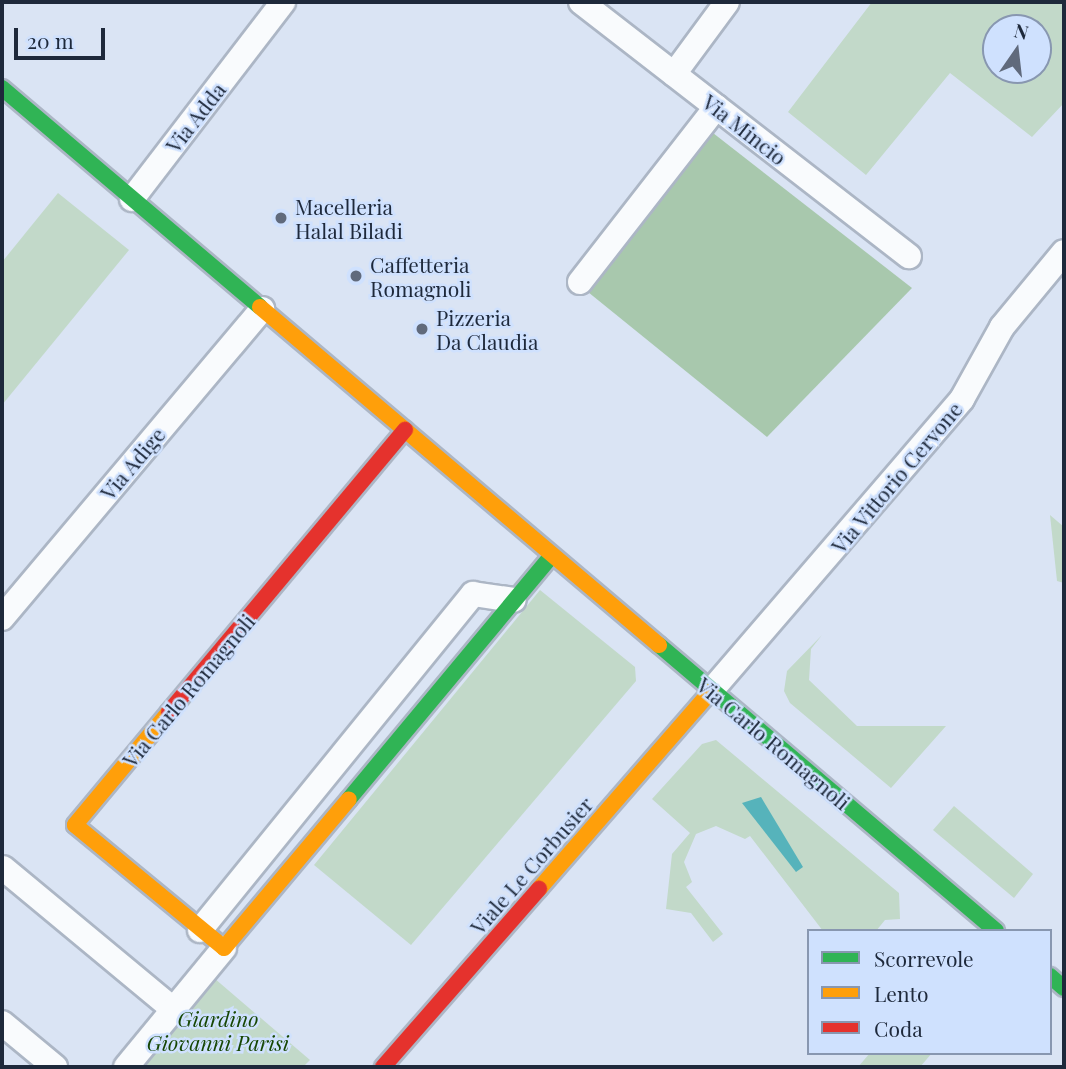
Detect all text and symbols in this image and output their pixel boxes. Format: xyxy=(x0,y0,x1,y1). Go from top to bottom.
scale bar xyxy=(18,14,108,58)
north arrow xyxy=(982,14,1052,84)
text: N xyxy=(1012,16,1031,45)
text: 20 m xyxy=(27,26,74,54)
street label: Via Adda xyxy=(160,77,230,157)
street label: Via Mincio xyxy=(698,88,792,170)
place label: Macelleria Halal Biladi xyxy=(295,193,403,243)
marker: Macelleria Halal Biladi xyxy=(273,210,289,226)
place label: Caffetteria Romagnoli xyxy=(370,251,471,301)
marker: Caffetteria Romagnoli xyxy=(348,268,364,284)
place label: Pizzeria Da Claudia xyxy=(436,304,539,354)
marker: Pizzeria Da Claudia xyxy=(414,321,430,337)
street label: Via Vittorio Cervone xyxy=(825,396,967,558)
street label: Via Adige xyxy=(94,421,170,505)
street label: Via Carlo Romagnoli xyxy=(117,608,259,772)
street label: Via Carlo Romagnoli xyxy=(692,672,856,814)
street label: Viale Le Corbusier xyxy=(465,791,597,939)
legend xyxy=(807,929,1052,1055)
text: Scorrevole xyxy=(874,944,974,972)
text: Lento xyxy=(874,979,928,1007)
park label: Giardino Giovanni Parisi xyxy=(147,1005,289,1055)
text: Coda xyxy=(874,1014,923,1042)

